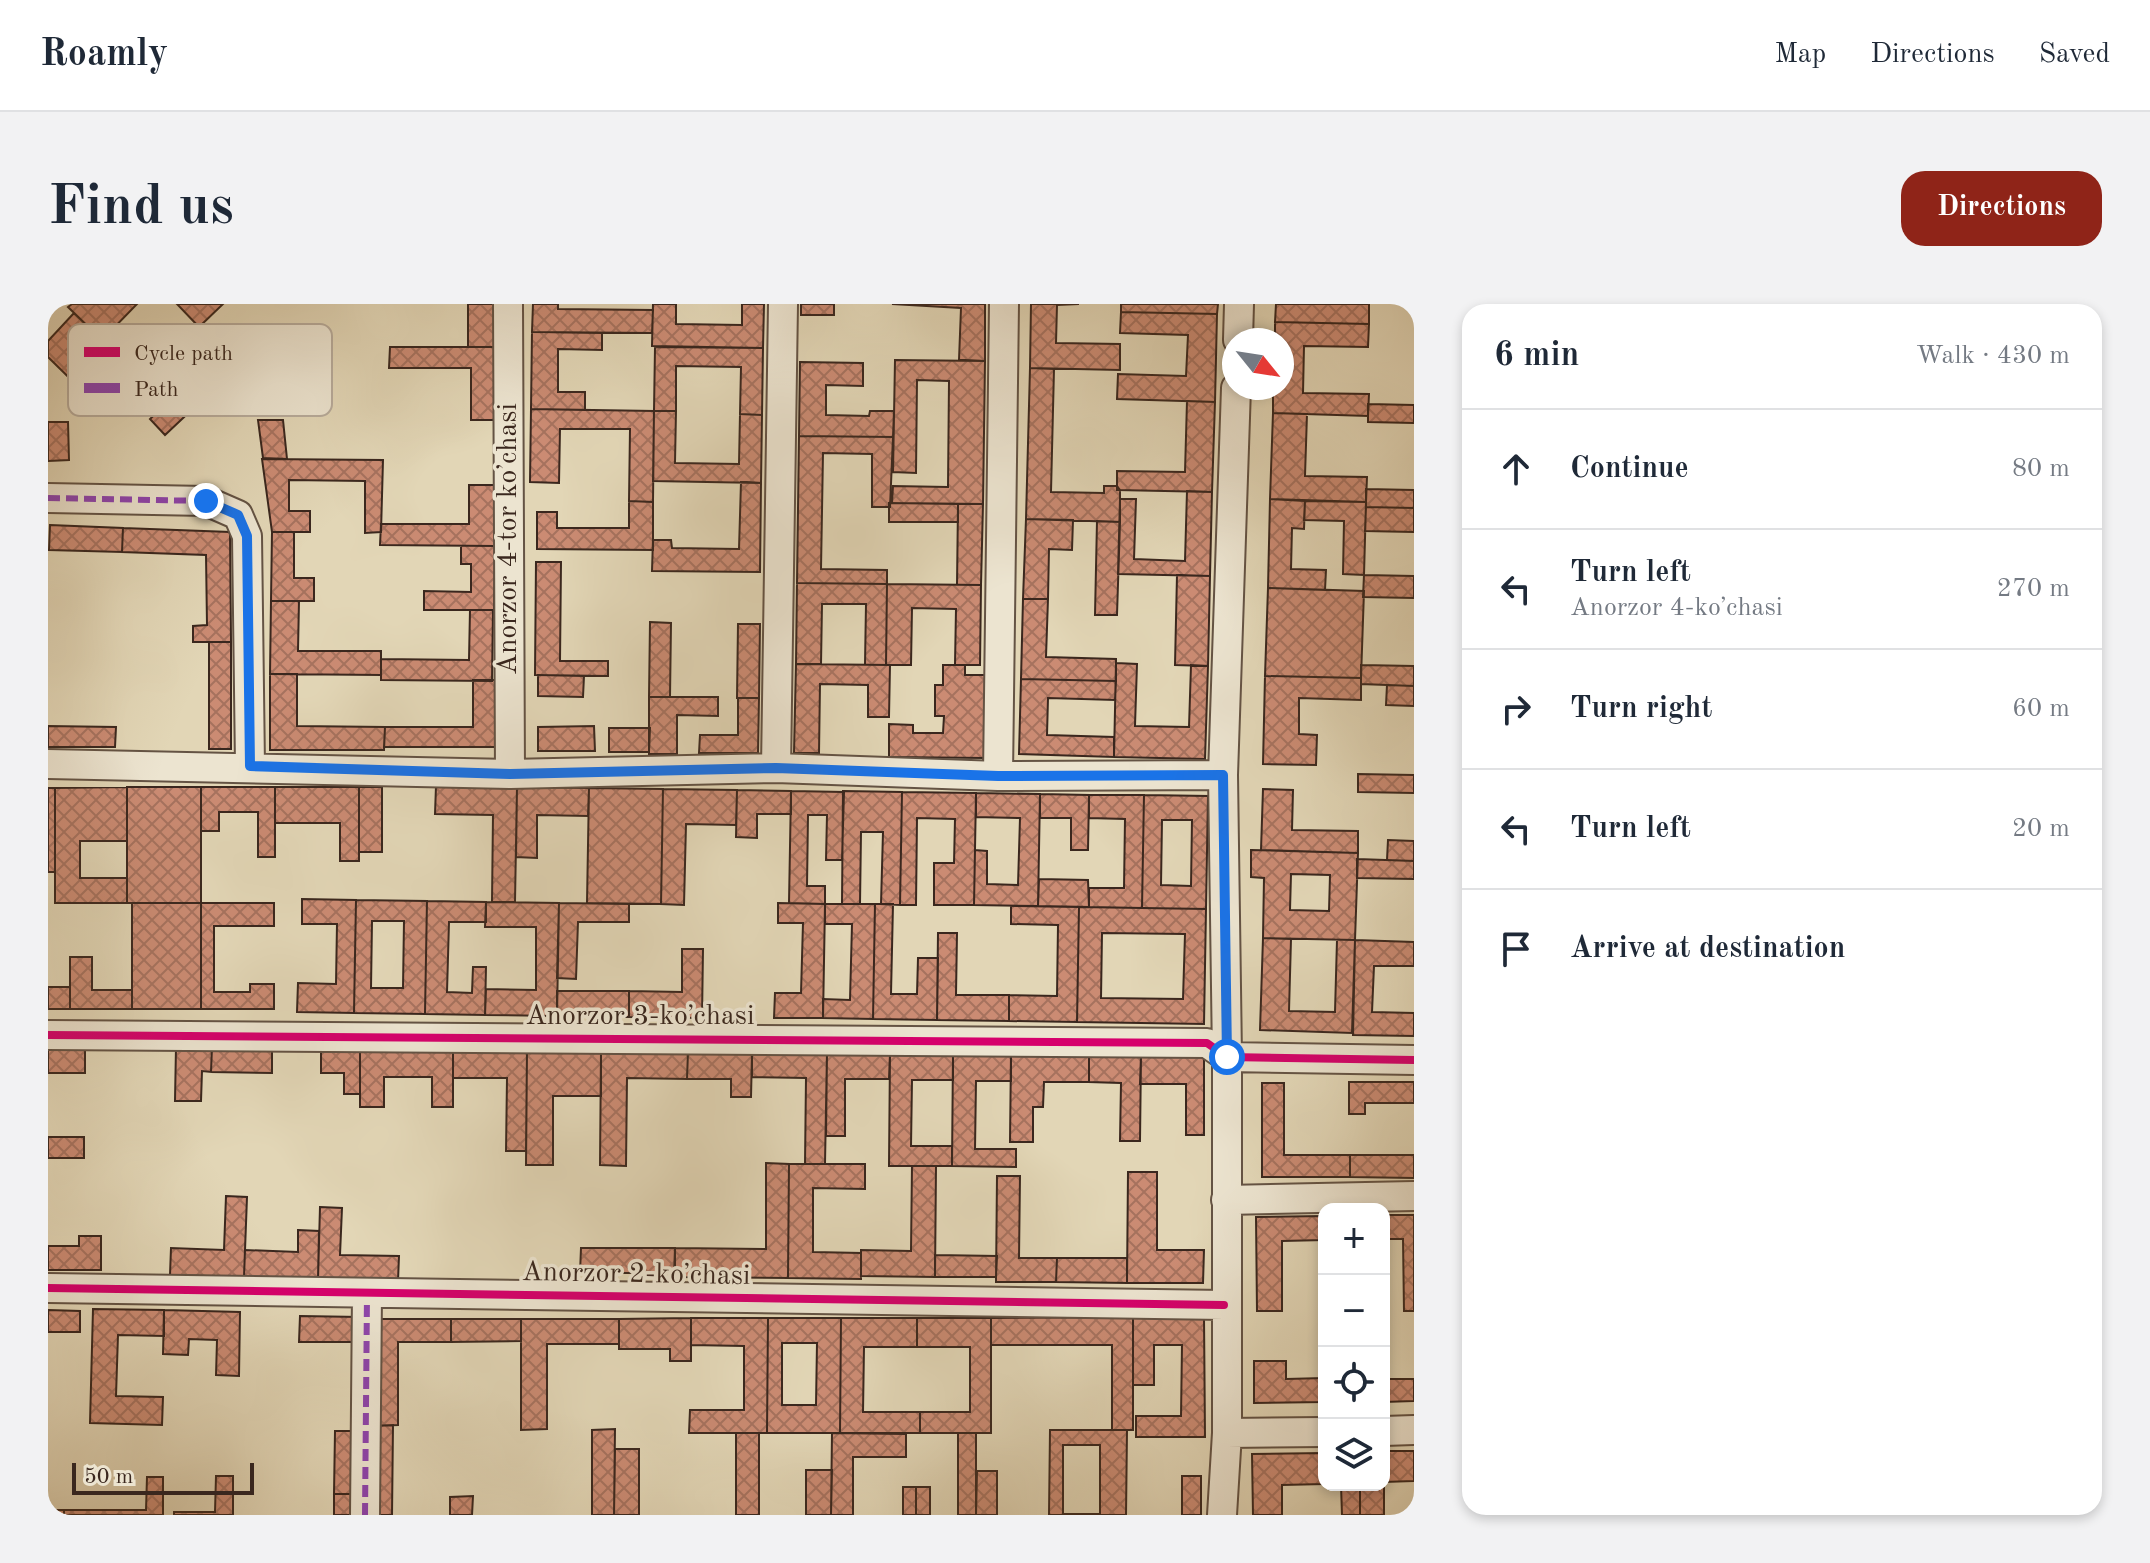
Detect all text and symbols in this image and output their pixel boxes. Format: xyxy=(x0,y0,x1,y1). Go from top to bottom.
text: Roamly xyxy=(40,36,168,74)
text: Map xyxy=(1774,41,1826,69)
text: Directions xyxy=(1870,41,1995,69)
text: Saved xyxy=(2039,41,2110,69)
button: Directions xyxy=(1901,171,2102,246)
text: Find us xyxy=(48,180,234,236)
legend xyxy=(68,324,332,416)
north arrow xyxy=(1222,328,1294,400)
text: 6 min xyxy=(1494,339,1579,373)
text: Cycle path xyxy=(134,343,233,365)
text: Walk · 430 m xyxy=(1916,343,2070,369)
text: Path xyxy=(134,379,179,401)
street label: Anorzor 4-tor koʼchasi xyxy=(495,403,523,675)
icon: ahead xyxy=(1494,447,1538,491)
text: Continue xyxy=(1570,454,1689,484)
text: 80 m xyxy=(2012,456,2070,482)
route end xyxy=(188,483,224,519)
text: Turn left xyxy=(1570,558,1691,588)
icon: left xyxy=(1494,567,1538,611)
text: 270 m xyxy=(1997,576,2070,602)
text: Аnorzor 4-koʼchasi xyxy=(1570,595,1783,621)
icon: right xyxy=(1494,687,1538,731)
text: Turn right xyxy=(1570,694,1712,724)
text: 60 m xyxy=(2012,696,2070,722)
icon: left xyxy=(1494,807,1538,851)
text: Turn left xyxy=(1570,814,1691,844)
text: 20 m xyxy=(2012,816,2070,842)
icon: arrive xyxy=(1494,927,1538,971)
text: Arrive at destination xyxy=(1570,934,1845,964)
street label: Аnorzor 3-koʼchasi xyxy=(525,1003,755,1031)
route start xyxy=(1209,1039,1245,1075)
map controls xyxy=(1318,1203,1390,1491)
button: + xyxy=(1318,1203,1390,1275)
street label: Аnorzor 2-koʼchasi xyxy=(521,1259,751,1291)
button: − xyxy=(1318,1275,1390,1347)
button: locate xyxy=(1318,1347,1390,1419)
button: layers xyxy=(1318,1419,1390,1491)
scale bar xyxy=(72,1459,254,1495)
text: 50 m xyxy=(84,1466,133,1488)

